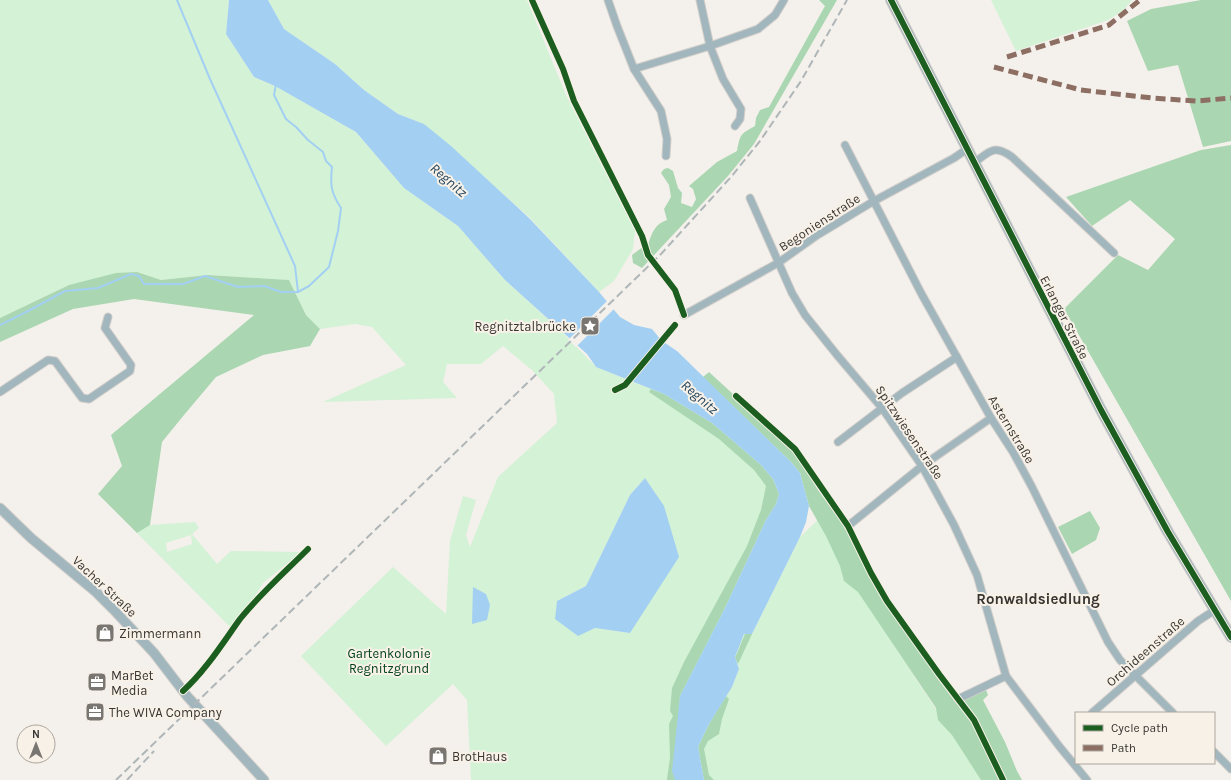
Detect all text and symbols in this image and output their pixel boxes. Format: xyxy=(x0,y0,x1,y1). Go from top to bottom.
water label: Regnitz xyxy=(427,160,471,201)
street label: Begonienstraße xyxy=(776,190,863,254)
street label: Erlanger Straße xyxy=(1037,273,1092,362)
place icon: Regnitztalbrücke xyxy=(579,315,601,337)
place label: Regnitztalbrücke xyxy=(475,319,576,334)
water label: Regnitz xyxy=(678,377,722,418)
street label: Spitzwiesenstraße xyxy=(873,383,947,482)
street label: Asternstraße xyxy=(985,393,1038,466)
street label: Vacher Straße xyxy=(69,553,140,620)
district label: Ronwaldsiedlung xyxy=(976,590,1100,608)
street label: Orchideenstraße xyxy=(1103,613,1188,689)
shop icon: Zimmermann xyxy=(94,622,116,644)
place label: Zimmermann xyxy=(119,626,201,641)
park label: Gartenkolonie Regnitzgrund xyxy=(347,646,431,676)
place label: MarBet Media xyxy=(111,668,154,698)
office icon: MarBet Media xyxy=(86,671,108,693)
office icon: The WIVA Company xyxy=(84,701,106,723)
place label: The WIVA Company xyxy=(109,705,222,720)
legend xyxy=(1075,712,1215,764)
text: Cycle path xyxy=(1111,721,1168,735)
north arrow xyxy=(16,724,56,764)
text: N xyxy=(32,728,40,741)
text: Path xyxy=(1111,741,1136,755)
shop icon: BrotHaus xyxy=(427,745,449,767)
place label: BrotHaus xyxy=(452,749,507,764)

